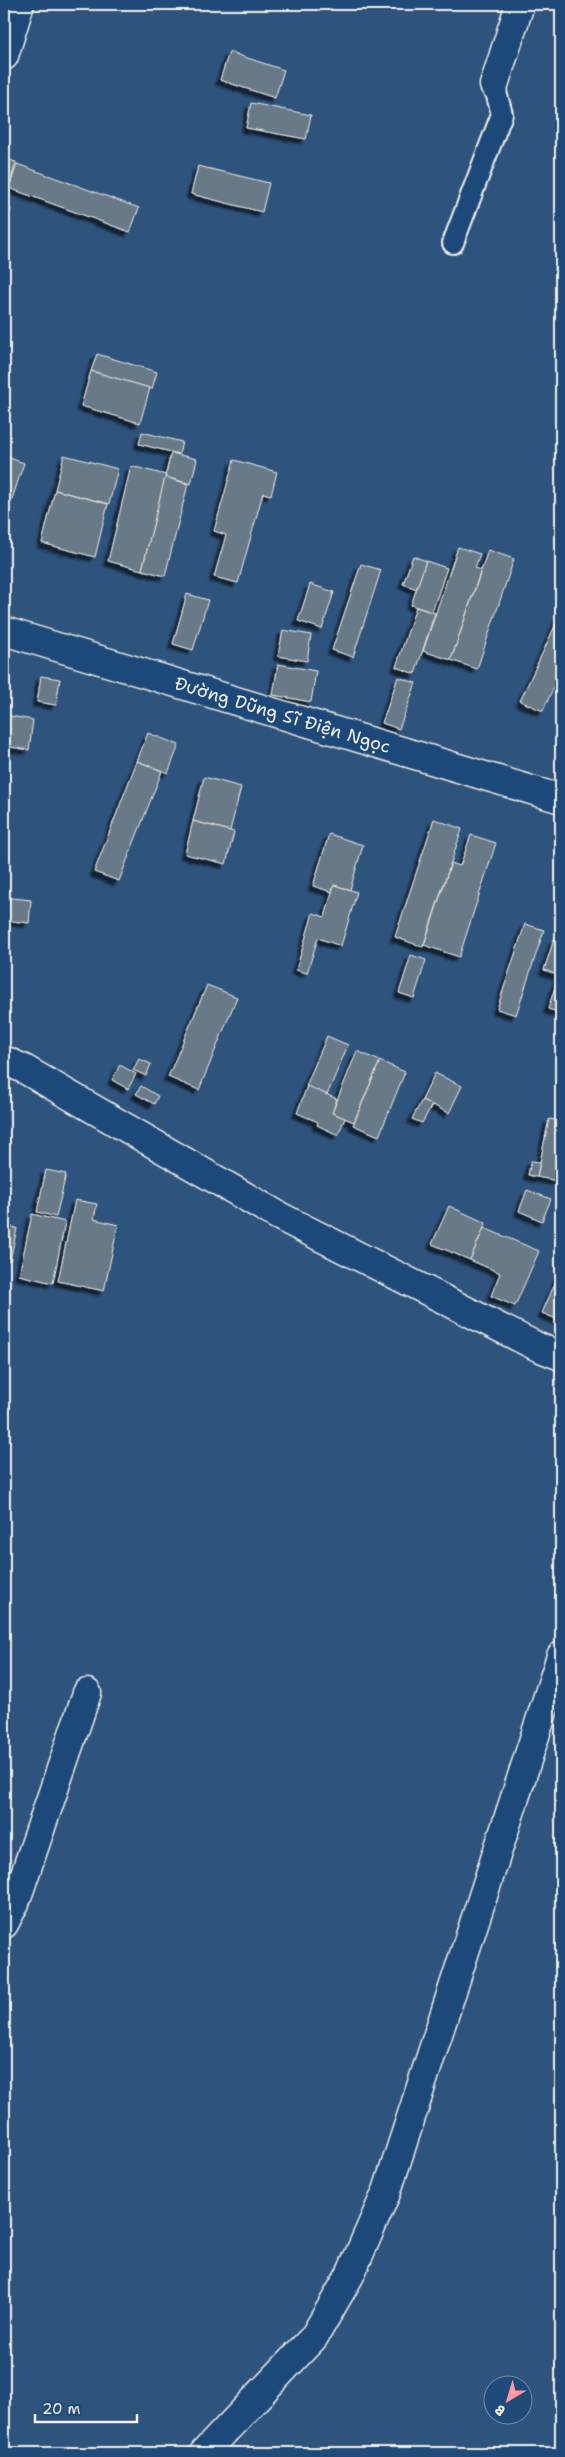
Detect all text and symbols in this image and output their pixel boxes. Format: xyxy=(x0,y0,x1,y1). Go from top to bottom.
street label: Đường Dũng Sĩ Điện Ngọc xyxy=(172,671,393,759)
north arrow xyxy=(482,2374,532,2424)
scale bar xyxy=(35,2392,138,2424)
text: 20 m xyxy=(42,2399,81,2419)
text: B xyxy=(491,2400,509,2420)

